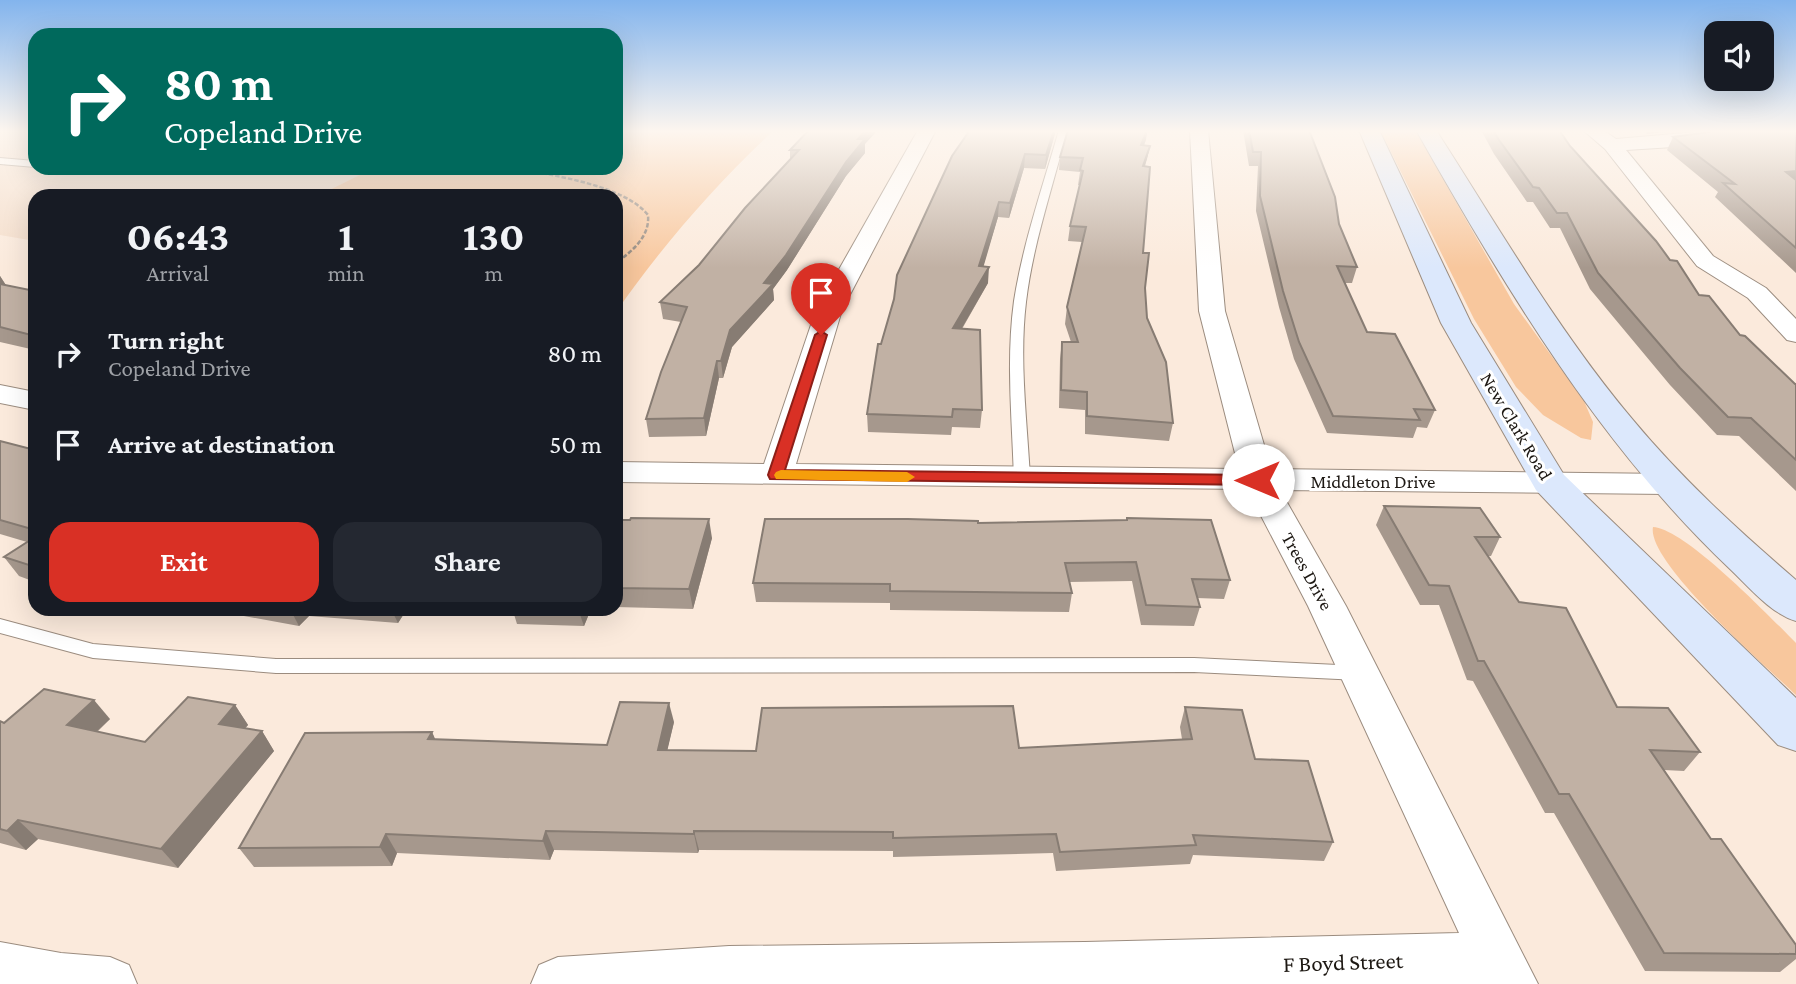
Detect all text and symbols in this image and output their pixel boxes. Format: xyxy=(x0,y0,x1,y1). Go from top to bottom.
map controls xyxy=(1704,21,1774,91)
button: sound xyxy=(1704,21,1774,91)
icon: right xyxy=(49,56,140,147)
text: 80 m xyxy=(164,56,273,111)
text: Copeland Drive xyxy=(164,114,362,150)
text: 06:43 xyxy=(126,212,229,259)
text: 1 xyxy=(338,212,354,259)
text: 130 xyxy=(463,212,525,259)
text: Arrival xyxy=(147,260,209,286)
text: min xyxy=(328,260,364,286)
text: m xyxy=(484,260,503,286)
pin xyxy=(791,263,851,335)
icon: arrive xyxy=(802,274,840,312)
text: Turn right xyxy=(108,326,224,355)
icon: right xyxy=(49,335,87,373)
text: 80 m xyxy=(548,339,602,368)
text: Copeland Drive xyxy=(108,355,251,381)
street label: New Clark Road xyxy=(1476,369,1557,484)
icon: arrive xyxy=(49,426,87,464)
text: Arrive at destination xyxy=(108,430,335,459)
text: 50 m xyxy=(549,430,602,459)
position arrow xyxy=(1221,443,1295,517)
street label: Middleton Drive xyxy=(1311,471,1435,492)
button: Exit xyxy=(49,522,319,602)
button: Share xyxy=(333,522,602,602)
street label: Trees Drive xyxy=(1278,529,1338,614)
street label: F Boyd Street xyxy=(1282,947,1404,977)

